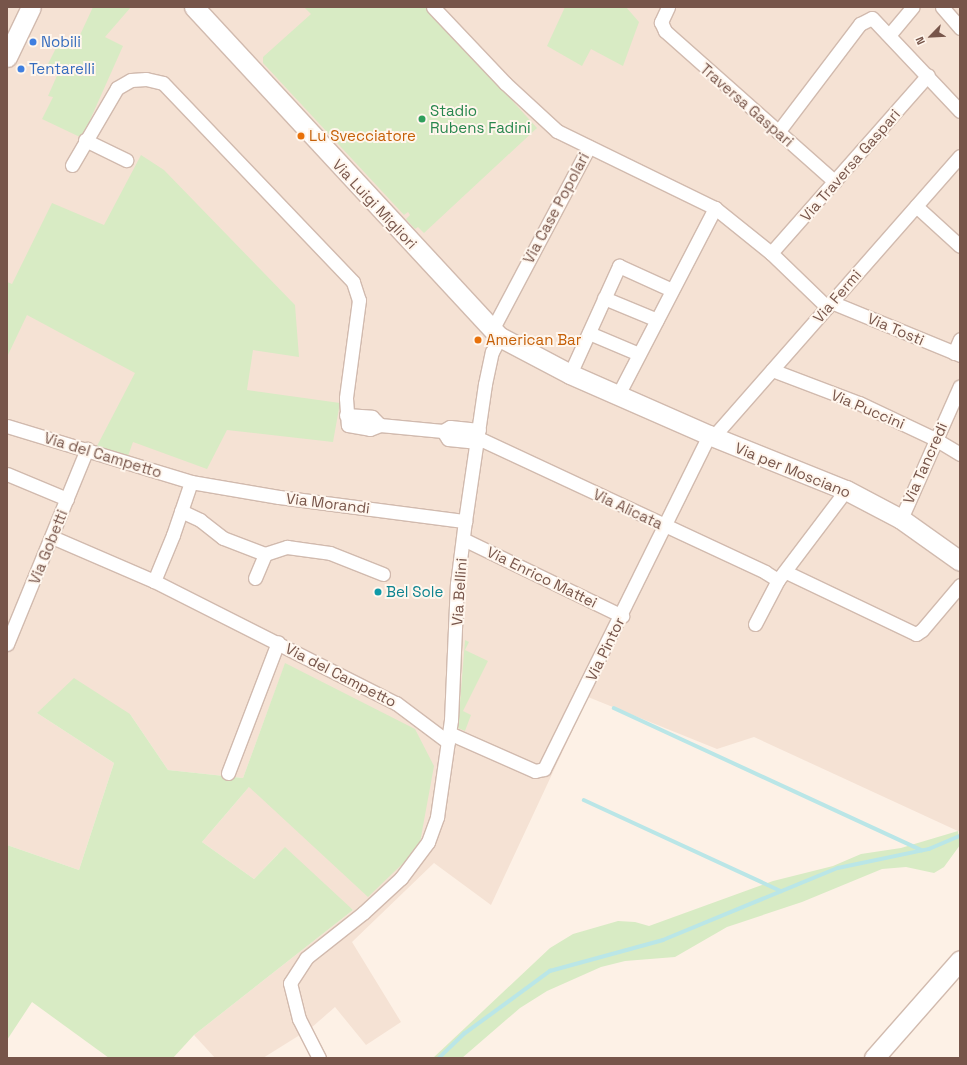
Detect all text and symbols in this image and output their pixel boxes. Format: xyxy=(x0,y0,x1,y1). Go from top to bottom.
north arrow xyxy=(911,16,951,56)
place label: Nobili xyxy=(41,33,81,51)
text: N xyxy=(912,35,928,47)
marker: Nobili xyxy=(28,37,38,47)
place label: Tentarelli xyxy=(29,60,95,78)
street label: Traversa Gaspari xyxy=(697,60,797,150)
marker: Tentarelli xyxy=(16,64,26,74)
place label: Stadio Rubens Fadini xyxy=(430,101,531,136)
street label: Via Traversa Gaspari xyxy=(796,105,904,225)
marker: Stadio Rubens Fadini xyxy=(417,114,427,124)
place label: Lu Svecciatore xyxy=(309,127,416,145)
marker: Lu Svecciatore xyxy=(296,131,306,141)
street label: Via Case Popolari xyxy=(519,150,593,266)
street label: Via Luigi Migliori xyxy=(329,156,421,252)
street label: Via Fermi xyxy=(809,266,865,326)
street label: Via Tosti xyxy=(865,309,927,349)
place label: American Bar xyxy=(486,331,581,349)
marker: American Bar xyxy=(473,335,483,345)
street label: Via Puccini xyxy=(829,385,907,433)
street label: Via Tancredi xyxy=(899,419,951,507)
street label: Via del Campetto xyxy=(42,429,164,481)
street label: Via per Mosciano xyxy=(732,439,854,501)
street label: Via Alicata xyxy=(590,485,666,533)
street label: Via Morandi xyxy=(285,489,371,517)
street label: Via Gobetti xyxy=(25,507,71,587)
street label: Via Enrico Mattei xyxy=(484,543,600,611)
street label: Via Bellini xyxy=(448,557,470,627)
place label: Bel Sole xyxy=(386,583,443,601)
marker: Bel Sole xyxy=(373,587,383,597)
street label: Via Pintor xyxy=(582,614,628,684)
street label: Via del Campetto xyxy=(282,639,400,711)

